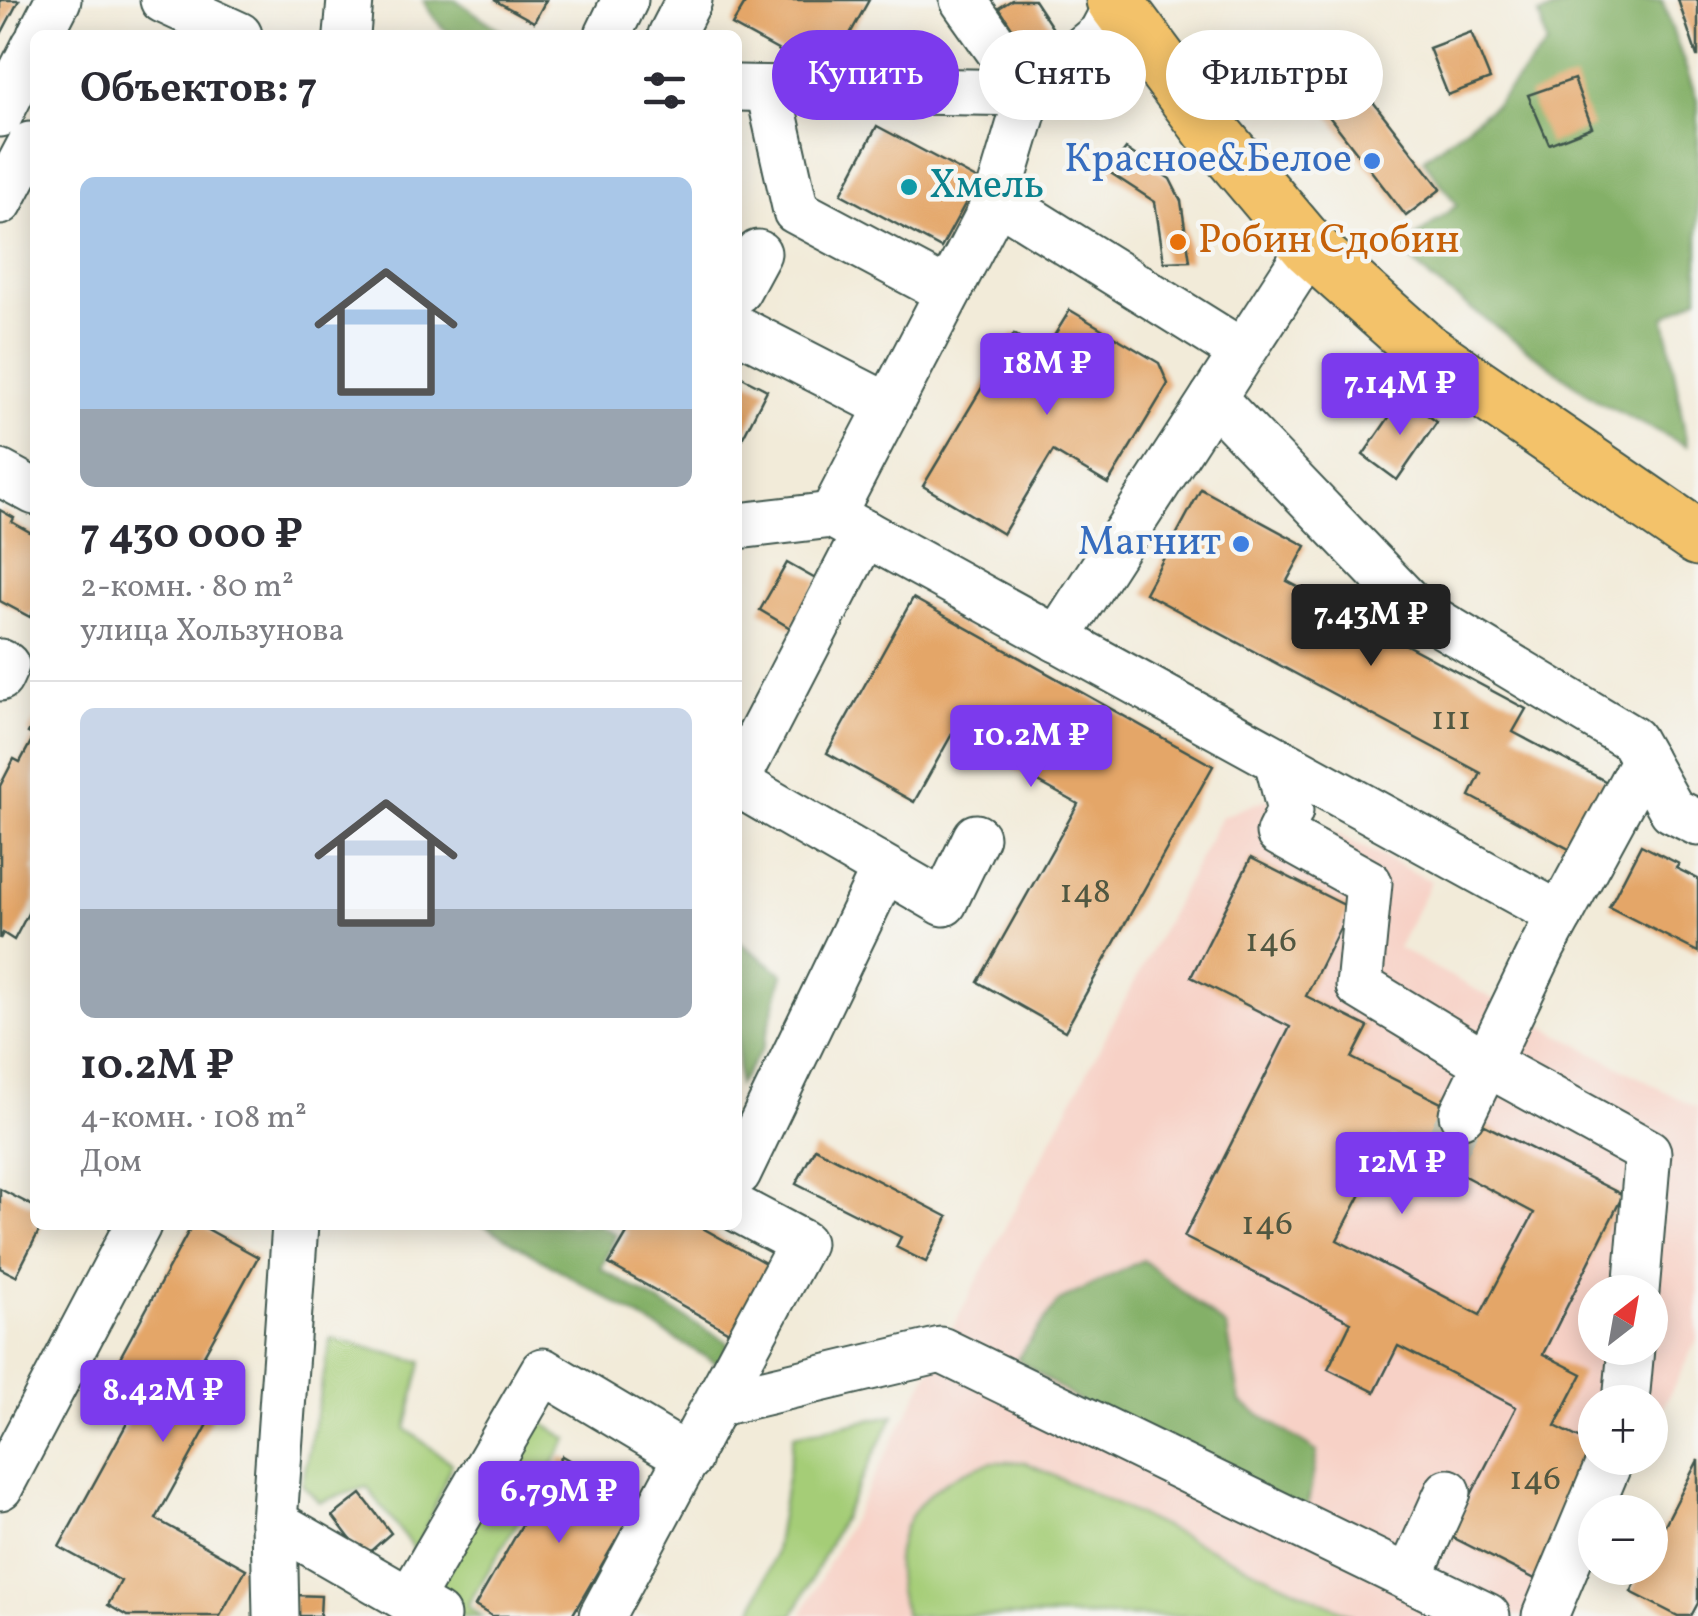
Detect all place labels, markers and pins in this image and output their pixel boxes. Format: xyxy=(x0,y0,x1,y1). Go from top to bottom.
place label: Красное&Белое xyxy=(1064,133,1352,189)
marker: Красное&Белое xyxy=(1361,150,1383,172)
place label: Хмель xyxy=(929,159,1044,215)
marker: Хмель xyxy=(898,176,920,198)
place label: Робин Сдобин xyxy=(1198,214,1460,270)
marker: Робин Сдобин xyxy=(1167,231,1189,253)
pin: 18M ₽ xyxy=(977,333,1117,418)
pin: 7.14M ₽ xyxy=(1308,353,1492,438)
place label: Магнит xyxy=(1078,516,1221,572)
marker: Магнит xyxy=(1230,533,1252,555)
pin: 7.43M ₽ xyxy=(1279,584,1463,669)
pin: 10.2M ₽ xyxy=(939,705,1123,790)
pin: 12M ₽ xyxy=(1332,1132,1472,1217)
pin: 8.42M ₽ xyxy=(71,1360,255,1445)
pin: 6.79M ₽ xyxy=(467,1461,651,1546)

